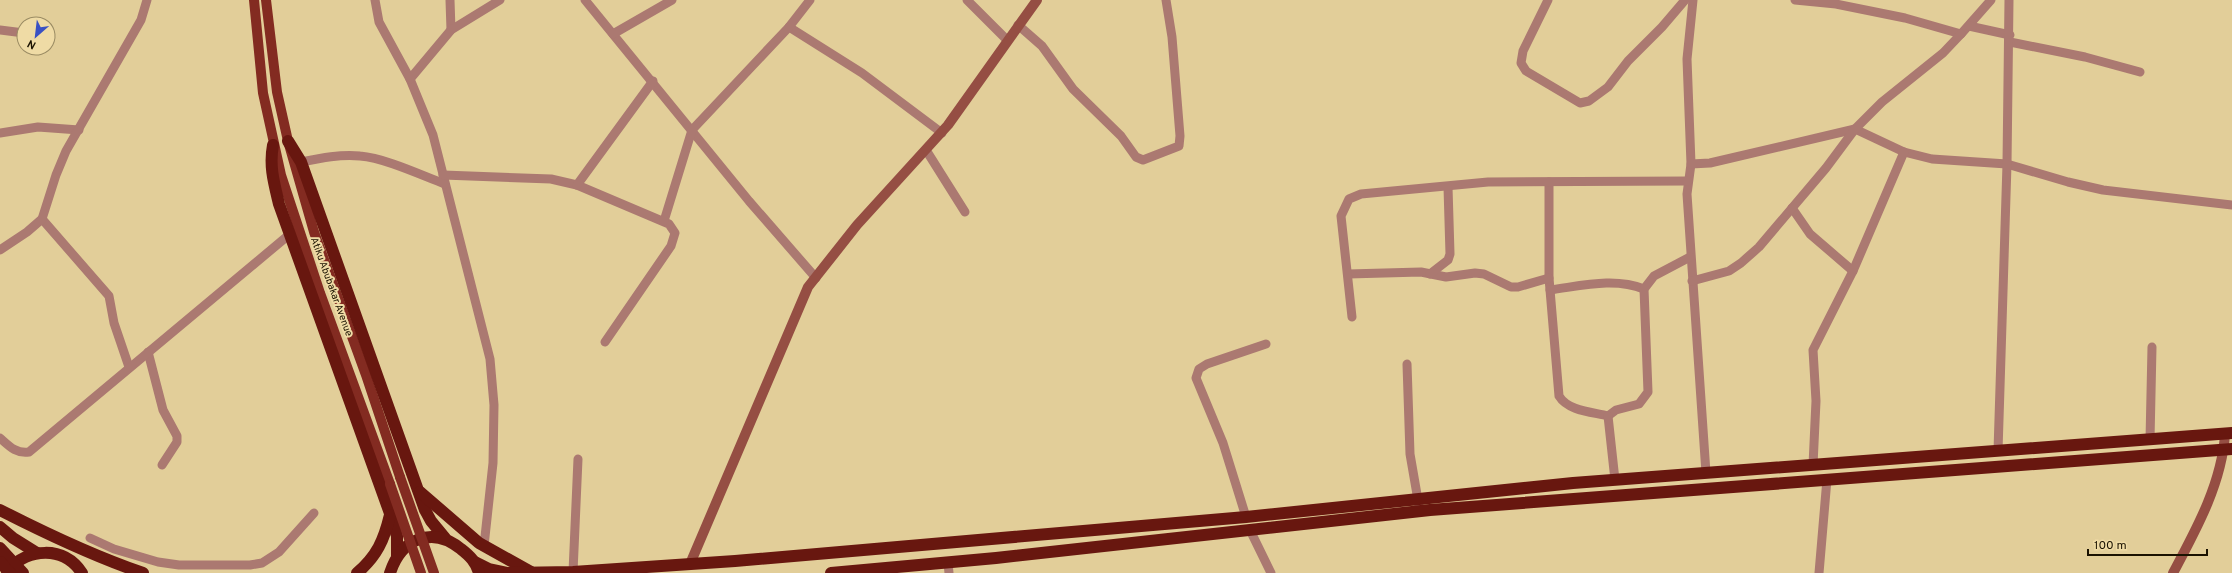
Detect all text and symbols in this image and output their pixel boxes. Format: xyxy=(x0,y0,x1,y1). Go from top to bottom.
north arrow xyxy=(16,16,56,56)
text: N xyxy=(25,36,39,52)
street label: Atiku Abubakar Avenue xyxy=(307,236,355,338)
scale bar xyxy=(2088,531,2207,557)
text: 100 m xyxy=(2094,538,2127,554)

